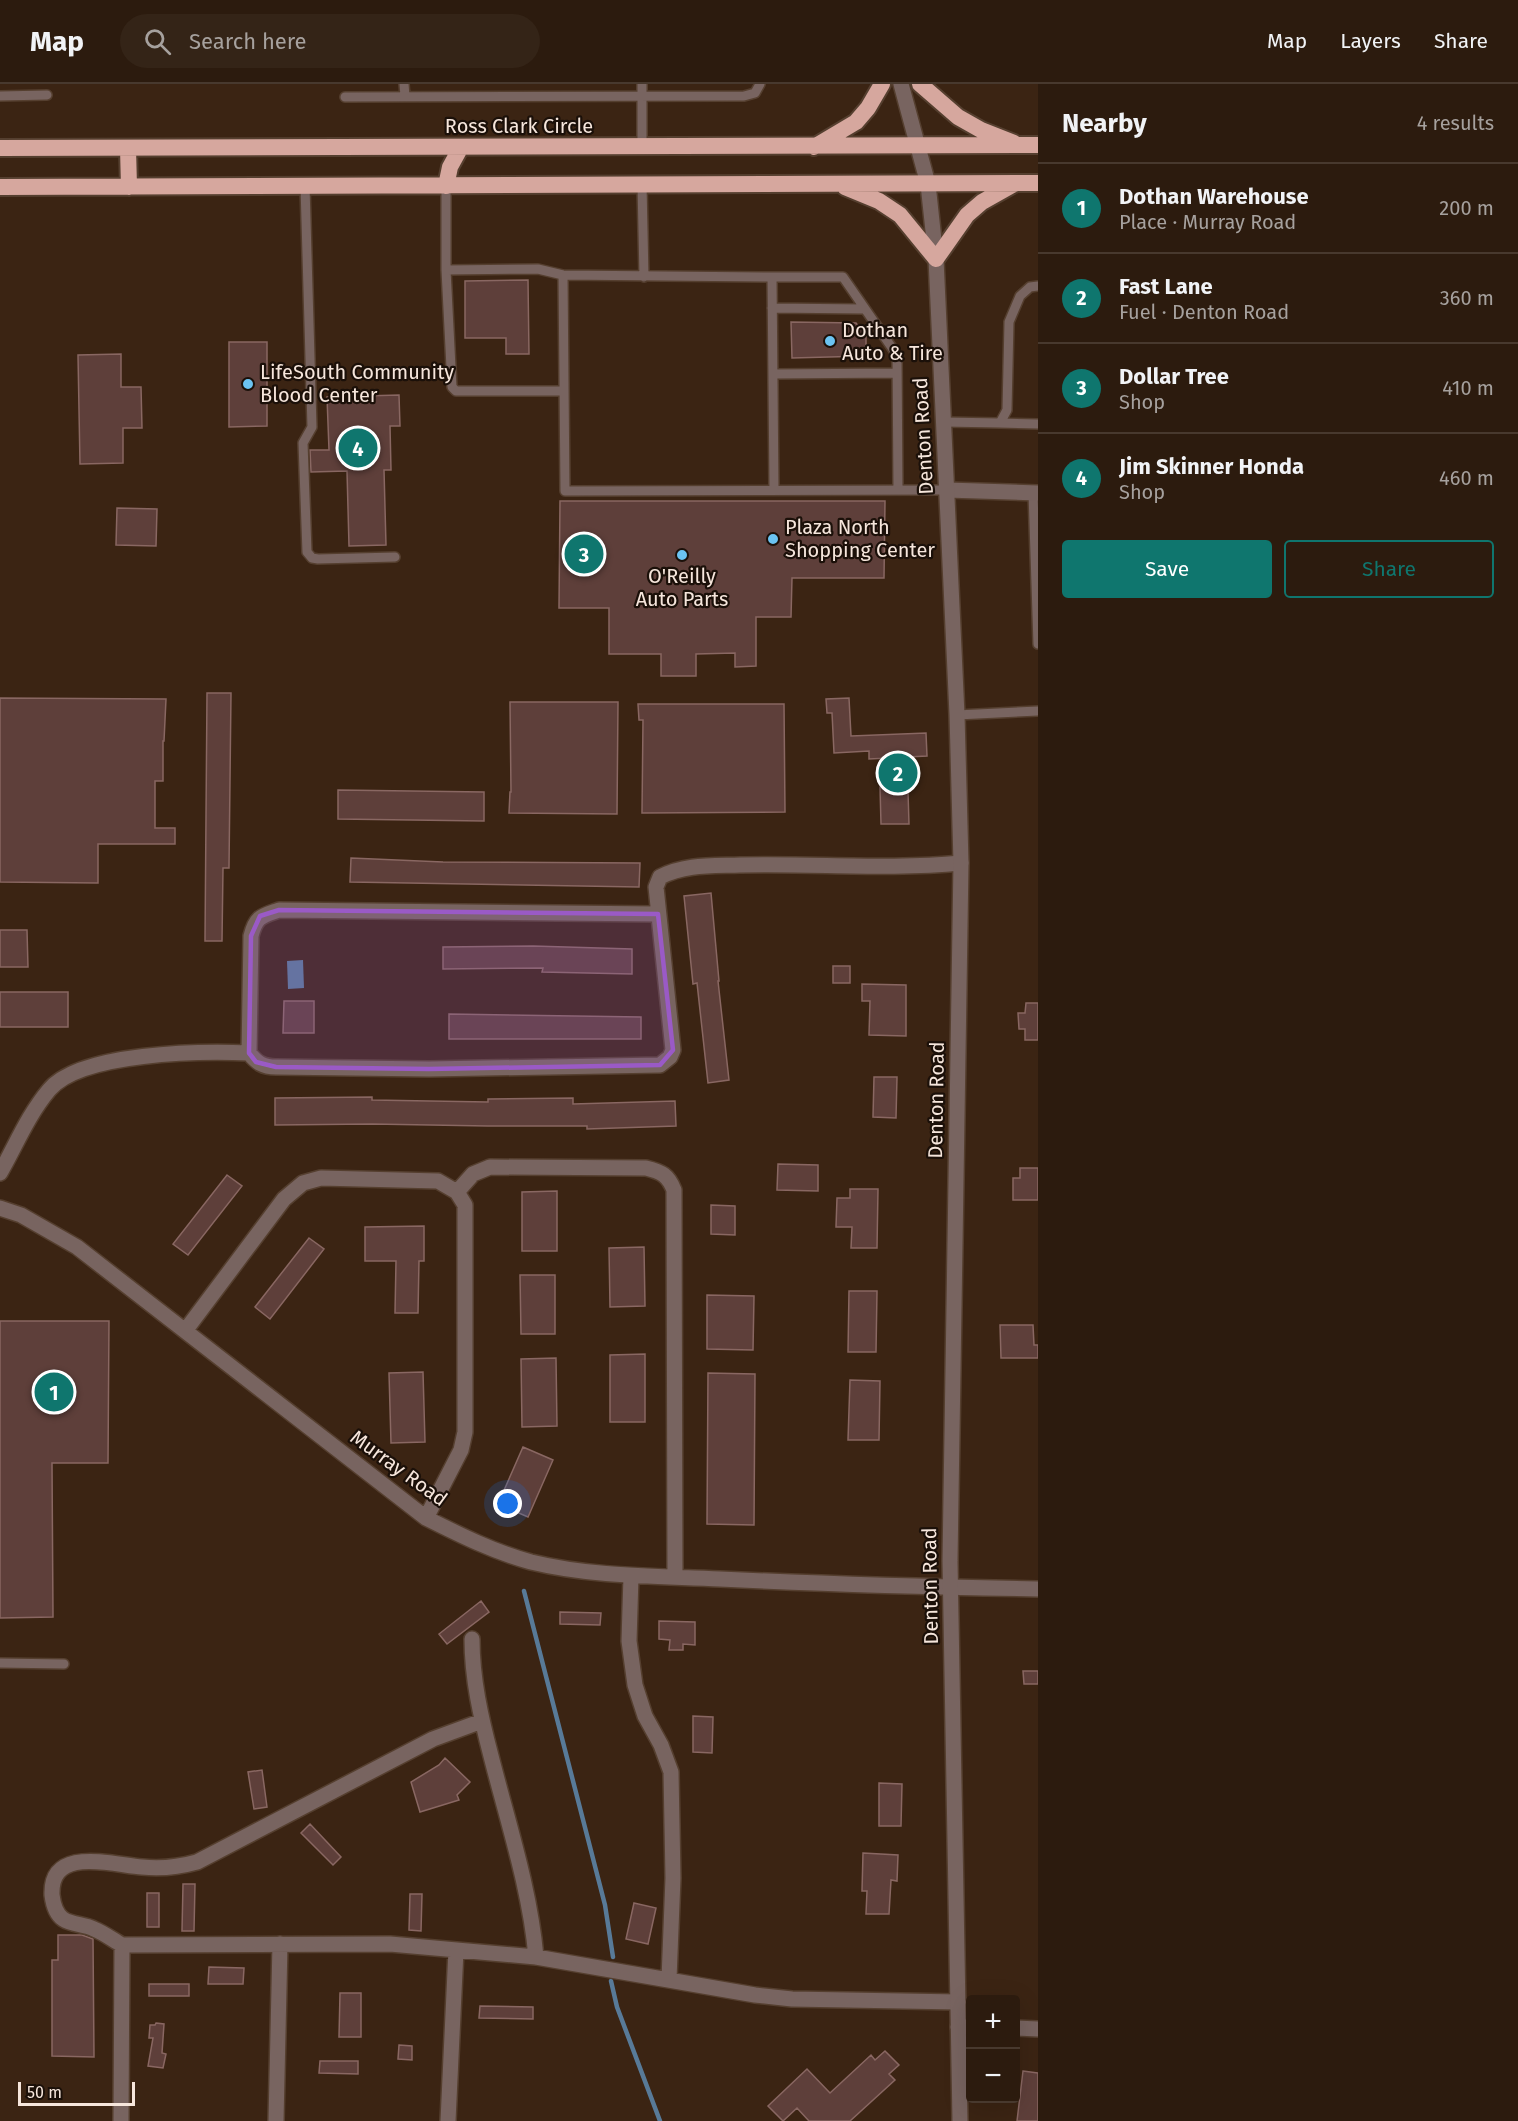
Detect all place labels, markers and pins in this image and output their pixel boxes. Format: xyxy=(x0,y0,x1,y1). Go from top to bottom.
place label: Dothan Auto & Tire xyxy=(842,318,943,365)
marker: Dothan Auto & Tire xyxy=(823,334,837,348)
place label: LifeSouth Community Blood Center xyxy=(260,360,454,407)
marker: LifeSouth Community Blood Center xyxy=(241,377,255,391)
pin: 4 xyxy=(338,426,378,470)
place label: Plaza North Shopping Center xyxy=(785,515,935,562)
pin: 3 xyxy=(564,532,604,576)
marker: Plaza North Shopping Center xyxy=(766,532,780,546)
marker: O'Reilly Auto Parts xyxy=(675,548,689,562)
place label: O'Reilly Auto Parts xyxy=(636,564,728,611)
pin: 2 xyxy=(878,750,918,796)
pin: 1 xyxy=(34,1370,74,1414)

